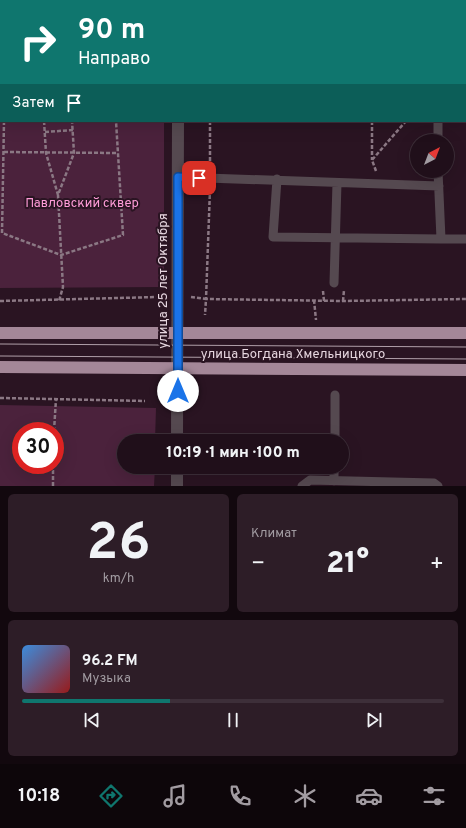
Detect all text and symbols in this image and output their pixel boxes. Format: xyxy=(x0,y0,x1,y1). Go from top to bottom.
text: 90 m xyxy=(78,13,145,49)
icon: right xyxy=(12,16,64,68)
text: Направо xyxy=(78,48,150,71)
icon: arrive xyxy=(63,92,85,114)
text: Затем xyxy=(12,94,55,113)
north arrow xyxy=(410,134,454,178)
map controls xyxy=(410,134,454,178)
pin xyxy=(182,161,216,195)
icon: arrive xyxy=(188,167,210,189)
park label: Павловский сквер xyxy=(25,196,139,212)
street label: улица 25 лет Октября xyxy=(156,213,172,349)
street label: улица Богдана Хмельницкого xyxy=(201,347,385,363)
position arrow xyxy=(157,370,199,412)
speed limit sign: 30 xyxy=(12,422,64,474)
text: 10:19 · 1 мин · 100 m xyxy=(166,444,300,463)
text: 26 xyxy=(87,512,150,578)
text: Климат xyxy=(251,526,297,542)
text: 21° xyxy=(326,546,369,583)
text: − xyxy=(251,551,265,578)
text: + xyxy=(430,551,444,578)
text: km/h xyxy=(103,571,134,587)
text: 96.2 FM xyxy=(82,652,138,671)
text: Музыка xyxy=(82,671,131,687)
icon: previous xyxy=(81,709,103,731)
icon: pause xyxy=(222,709,244,731)
icon: next xyxy=(363,709,385,731)
icon: directions xyxy=(97,782,125,810)
icon: music xyxy=(161,782,189,810)
icon: phone xyxy=(226,782,254,810)
icon: climate xyxy=(291,782,319,810)
icon: car xyxy=(355,782,383,810)
icon: filters xyxy=(420,782,448,810)
text: 10:18 xyxy=(18,785,60,808)

